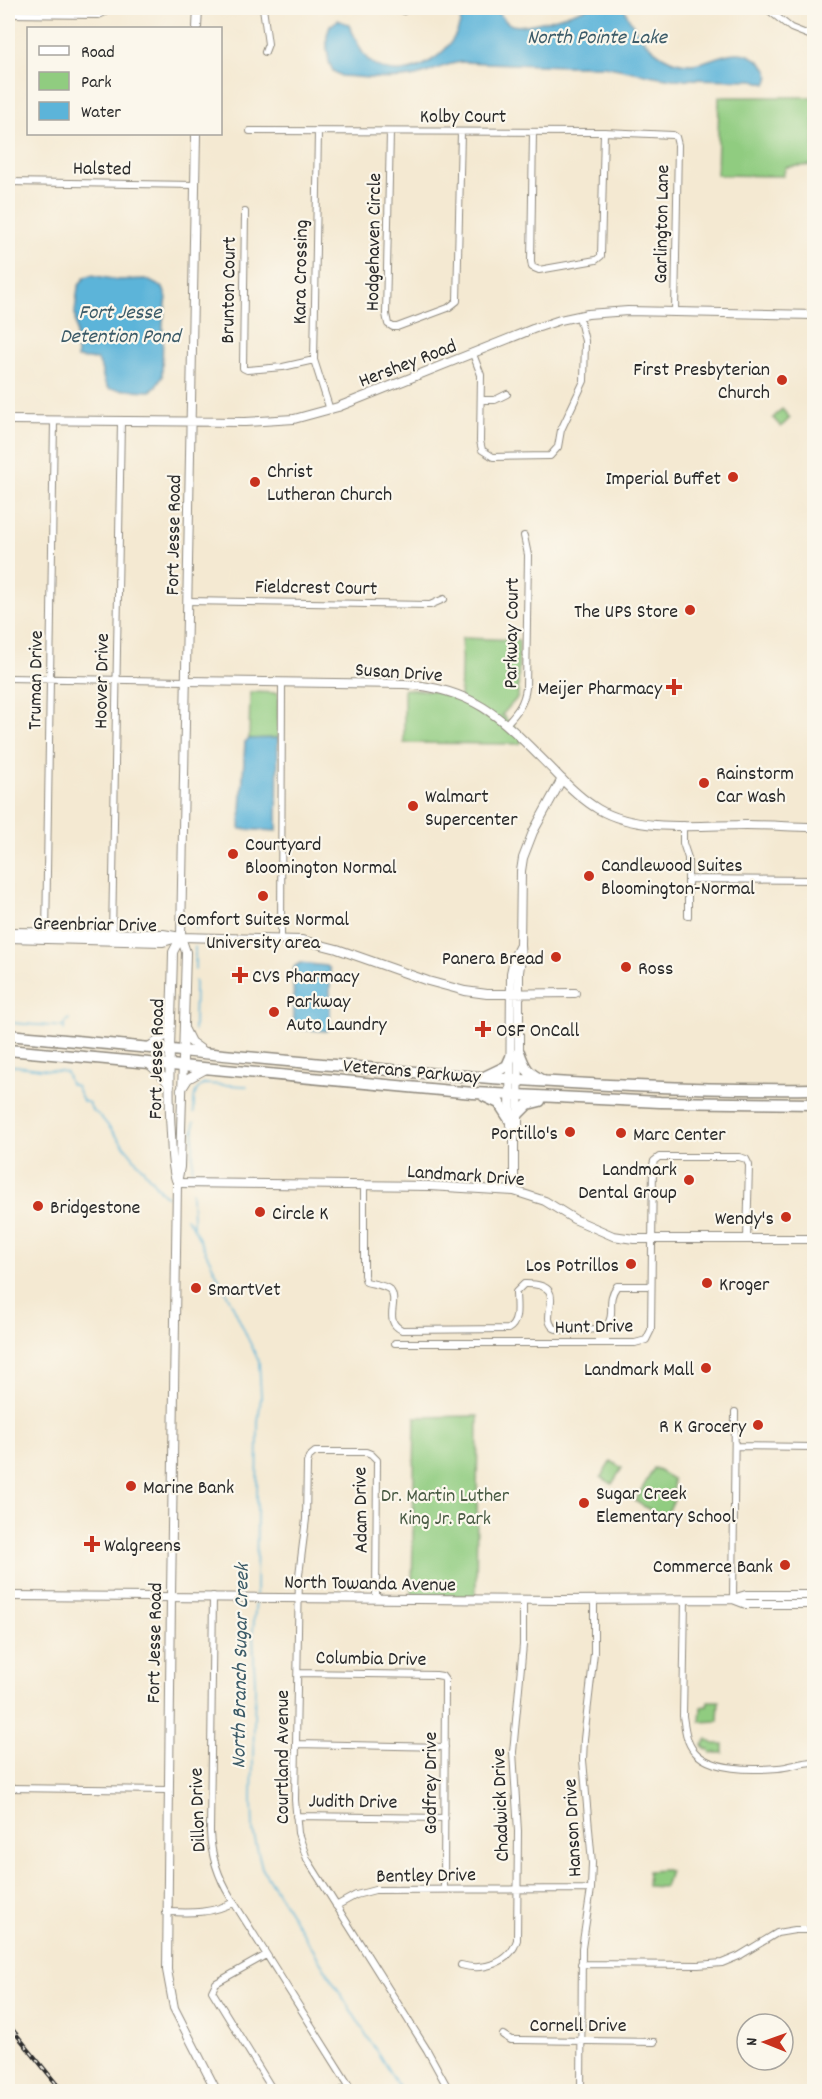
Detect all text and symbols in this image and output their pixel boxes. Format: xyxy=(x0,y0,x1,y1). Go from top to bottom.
water label: North Pointe Lake xyxy=(527,24,669,54)
legend xyxy=(27,27,222,135)
text: Road xyxy=(81,41,115,66)
text: Park xyxy=(81,71,112,96)
text: Water xyxy=(81,101,121,126)
street label: Kolby Court xyxy=(420,104,506,132)
street label: Halsted xyxy=(73,155,131,185)
street label: Garlington Lane xyxy=(648,164,678,284)
street label: Hodgehaven Circle xyxy=(360,173,390,311)
street label: Kara Crossing xyxy=(287,219,317,325)
street label: Brunton Court xyxy=(215,236,245,344)
water label: Fort Jesse Detention Pond xyxy=(60,299,183,353)
street label: Hershey Road xyxy=(355,333,461,396)
place label: First Presbyterian Church xyxy=(633,357,770,408)
marker: First Presbyterian Church xyxy=(775,373,789,387)
place label: Christ Lutheran Church xyxy=(267,459,392,510)
place label: Imperial Buffet xyxy=(605,466,721,494)
marker: Imperial Buffet xyxy=(726,470,740,484)
street label: Fort Jesse Road xyxy=(160,474,190,596)
marker: Christ Lutheran Church xyxy=(248,475,262,489)
street label: Fieldcrest Court xyxy=(255,574,377,604)
street label: Parkway Court xyxy=(498,577,528,689)
place label: The UPS Store xyxy=(574,599,678,627)
marker: The UPS Store xyxy=(683,603,697,617)
street label: Truman Drive xyxy=(22,630,52,730)
street label: Hoover Drive xyxy=(88,633,118,729)
street label: Susan Drive xyxy=(354,657,444,691)
place label: Meijer Pharmacy xyxy=(537,676,663,704)
marker: Meijer Pharmacy xyxy=(667,680,681,694)
place label: Rainstorm Car Wash xyxy=(716,761,794,812)
marker: Rainstorm Car Wash xyxy=(697,776,711,790)
place label: Walmart Supercenter xyxy=(425,784,518,835)
marker: Walmart Supercenter xyxy=(406,799,420,813)
place label: Courtyard Bloomington Normal xyxy=(245,832,397,883)
marker: Courtyard Bloomington Normal xyxy=(226,847,240,861)
place label: Candlewood Suites Bloomington-Normal xyxy=(601,853,755,904)
marker: Candlewood Suites Bloomington-Normal xyxy=(582,869,596,883)
marker: Comfort Suites Normal University area xyxy=(256,889,270,903)
place label: Comfort Suites Normal University area xyxy=(177,907,349,958)
street label: Greenbriar Drive xyxy=(33,911,157,941)
place label: Panera Bread xyxy=(442,946,544,974)
marker: Panera Bread xyxy=(549,950,563,964)
place label: Ross xyxy=(638,956,673,984)
marker: Ross xyxy=(619,960,633,974)
place label: CVS Pharmacy xyxy=(252,964,360,992)
marker: CVS Pharmacy xyxy=(233,968,247,982)
place label: Parkway Auto Laundry xyxy=(286,989,388,1040)
street label: Fort Jesse Road xyxy=(143,998,173,1120)
marker: Parkway Auto Laundry xyxy=(267,1005,281,1019)
place label: OSF OnCall xyxy=(496,1018,580,1046)
marker: OSF OnCall xyxy=(474,1020,492,1038)
street label: Veterans Parkway xyxy=(342,1053,483,1093)
place label: Portillo's xyxy=(491,1121,558,1149)
place label: Marc Center xyxy=(633,1122,726,1150)
marker: Portillo's xyxy=(563,1125,577,1139)
marker: Marc Center xyxy=(614,1126,628,1140)
place label: Landmark Dental Group xyxy=(578,1157,677,1208)
street label: Landmark Drive xyxy=(406,1159,526,1195)
marker: Landmark Dental Group xyxy=(682,1173,696,1187)
place label: Bridgestone xyxy=(50,1195,140,1223)
marker: Bridgestone xyxy=(31,1199,45,1213)
place label: Circle K xyxy=(272,1201,328,1229)
marker: Circle K xyxy=(253,1205,267,1219)
place label: Wendy's xyxy=(715,1206,774,1234)
marker: Wendy's xyxy=(779,1210,793,1224)
place label: Los Potrillos xyxy=(526,1253,619,1281)
marker: Los Potrillos xyxy=(624,1257,638,1271)
place label: Kroger xyxy=(719,1272,770,1300)
marker: Kroger xyxy=(700,1276,714,1290)
place label: SmartVet xyxy=(208,1277,281,1305)
marker: SmartVet xyxy=(189,1281,203,1295)
street label: Hunt Drive xyxy=(555,1313,634,1343)
place label: Landmark Mall xyxy=(584,1357,694,1385)
marker: Landmark Mall xyxy=(699,1361,713,1375)
place label: R K Grocery xyxy=(659,1414,747,1442)
marker: R K Grocery xyxy=(751,1418,765,1432)
street label: Adam Drive xyxy=(347,1466,377,1553)
place label: Marine Bank xyxy=(143,1475,234,1503)
marker: Marine Bank xyxy=(124,1479,138,1493)
place label: Sugar Creek Elementary School xyxy=(596,1481,736,1532)
park label: Dr. Martin Luther King Jr. Park xyxy=(381,1483,510,1534)
marker: Sugar Creek Elementary School xyxy=(577,1496,591,1510)
place label: Walgreens xyxy=(104,1533,181,1561)
marker: Walgreens xyxy=(85,1537,99,1551)
place label: Commerce Bank xyxy=(653,1554,773,1582)
marker: Commerce Bank xyxy=(778,1558,792,1572)
water label: North Branch Sugar Creek xyxy=(225,1561,259,1769)
street label: North Towanda Avenue xyxy=(284,1570,456,1601)
street label: Fort Jesse Road xyxy=(141,1582,171,1704)
street label: Columbia Drive xyxy=(315,1645,427,1675)
street label: Courtland Avenue xyxy=(270,1690,298,1824)
street label: Godfrey Drive xyxy=(418,1731,446,1834)
street label: Chadwick Drive xyxy=(486,1747,518,1862)
street label: Dillon Drive xyxy=(184,1767,214,1853)
street label: Hanson Drive xyxy=(557,1778,591,1878)
street label: Judith Drive xyxy=(308,1788,398,1818)
street label: Bentley Drive xyxy=(376,1862,476,1892)
north arrow xyxy=(735,2012,795,2072)
street label: Cornell Drive xyxy=(530,2013,627,2041)
text: N xyxy=(741,2038,764,2046)

